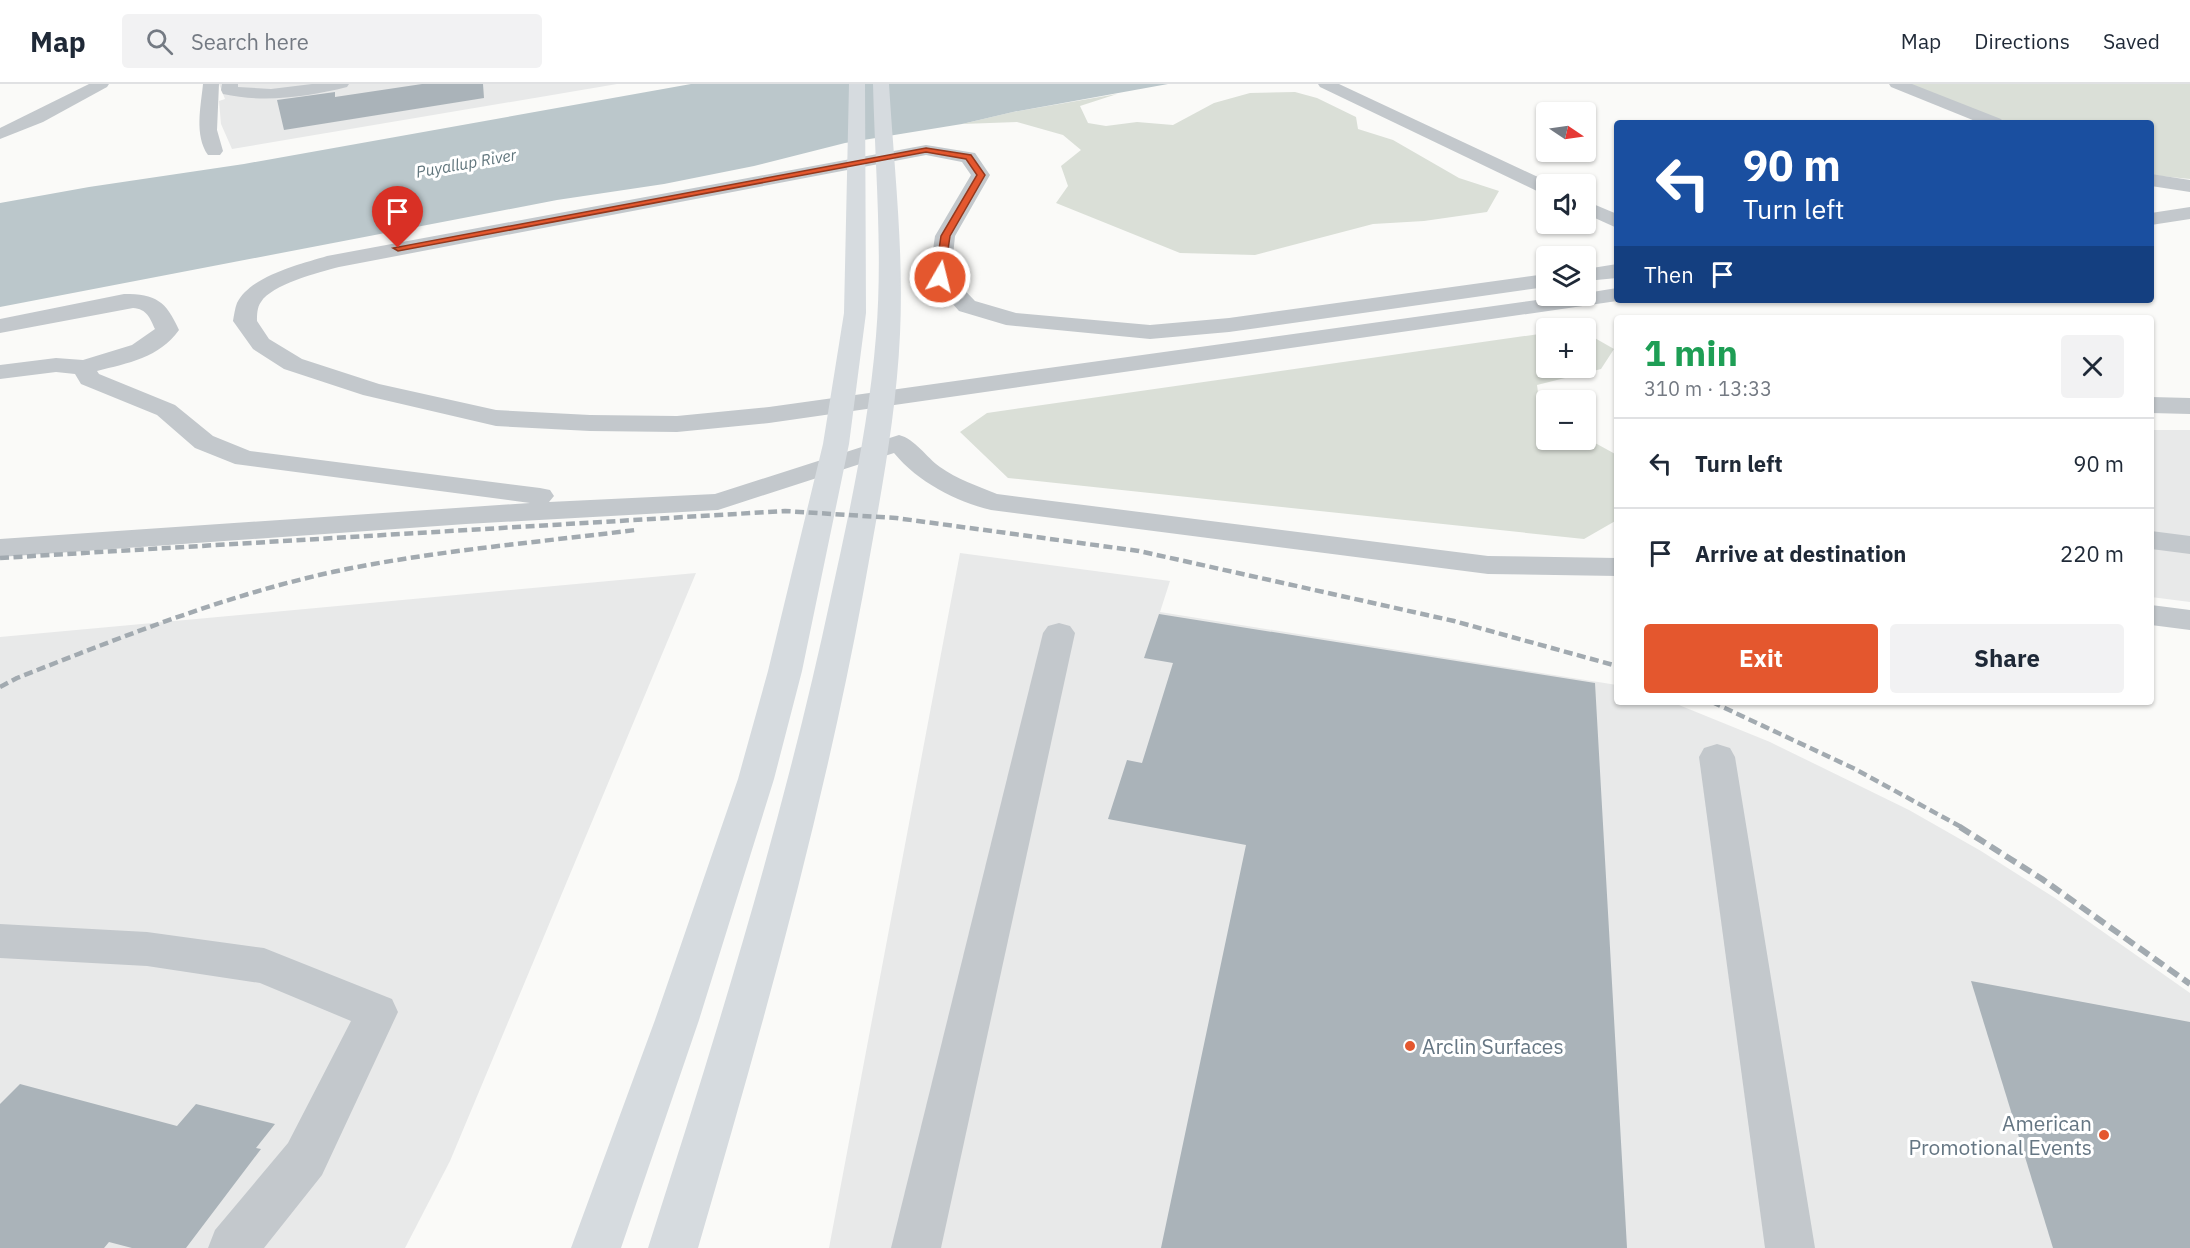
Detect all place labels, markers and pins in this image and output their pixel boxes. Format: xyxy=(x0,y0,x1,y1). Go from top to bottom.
pin xyxy=(372,186,423,248)
place label: Arclin Surfaces xyxy=(1422,1032,1564,1060)
marker: Arclin Surfaces xyxy=(1403,1039,1417,1053)
place label: American Promotional Events xyxy=(1908,1109,2092,1161)
marker: American Promotional Events xyxy=(2097,1128,2111,1142)

